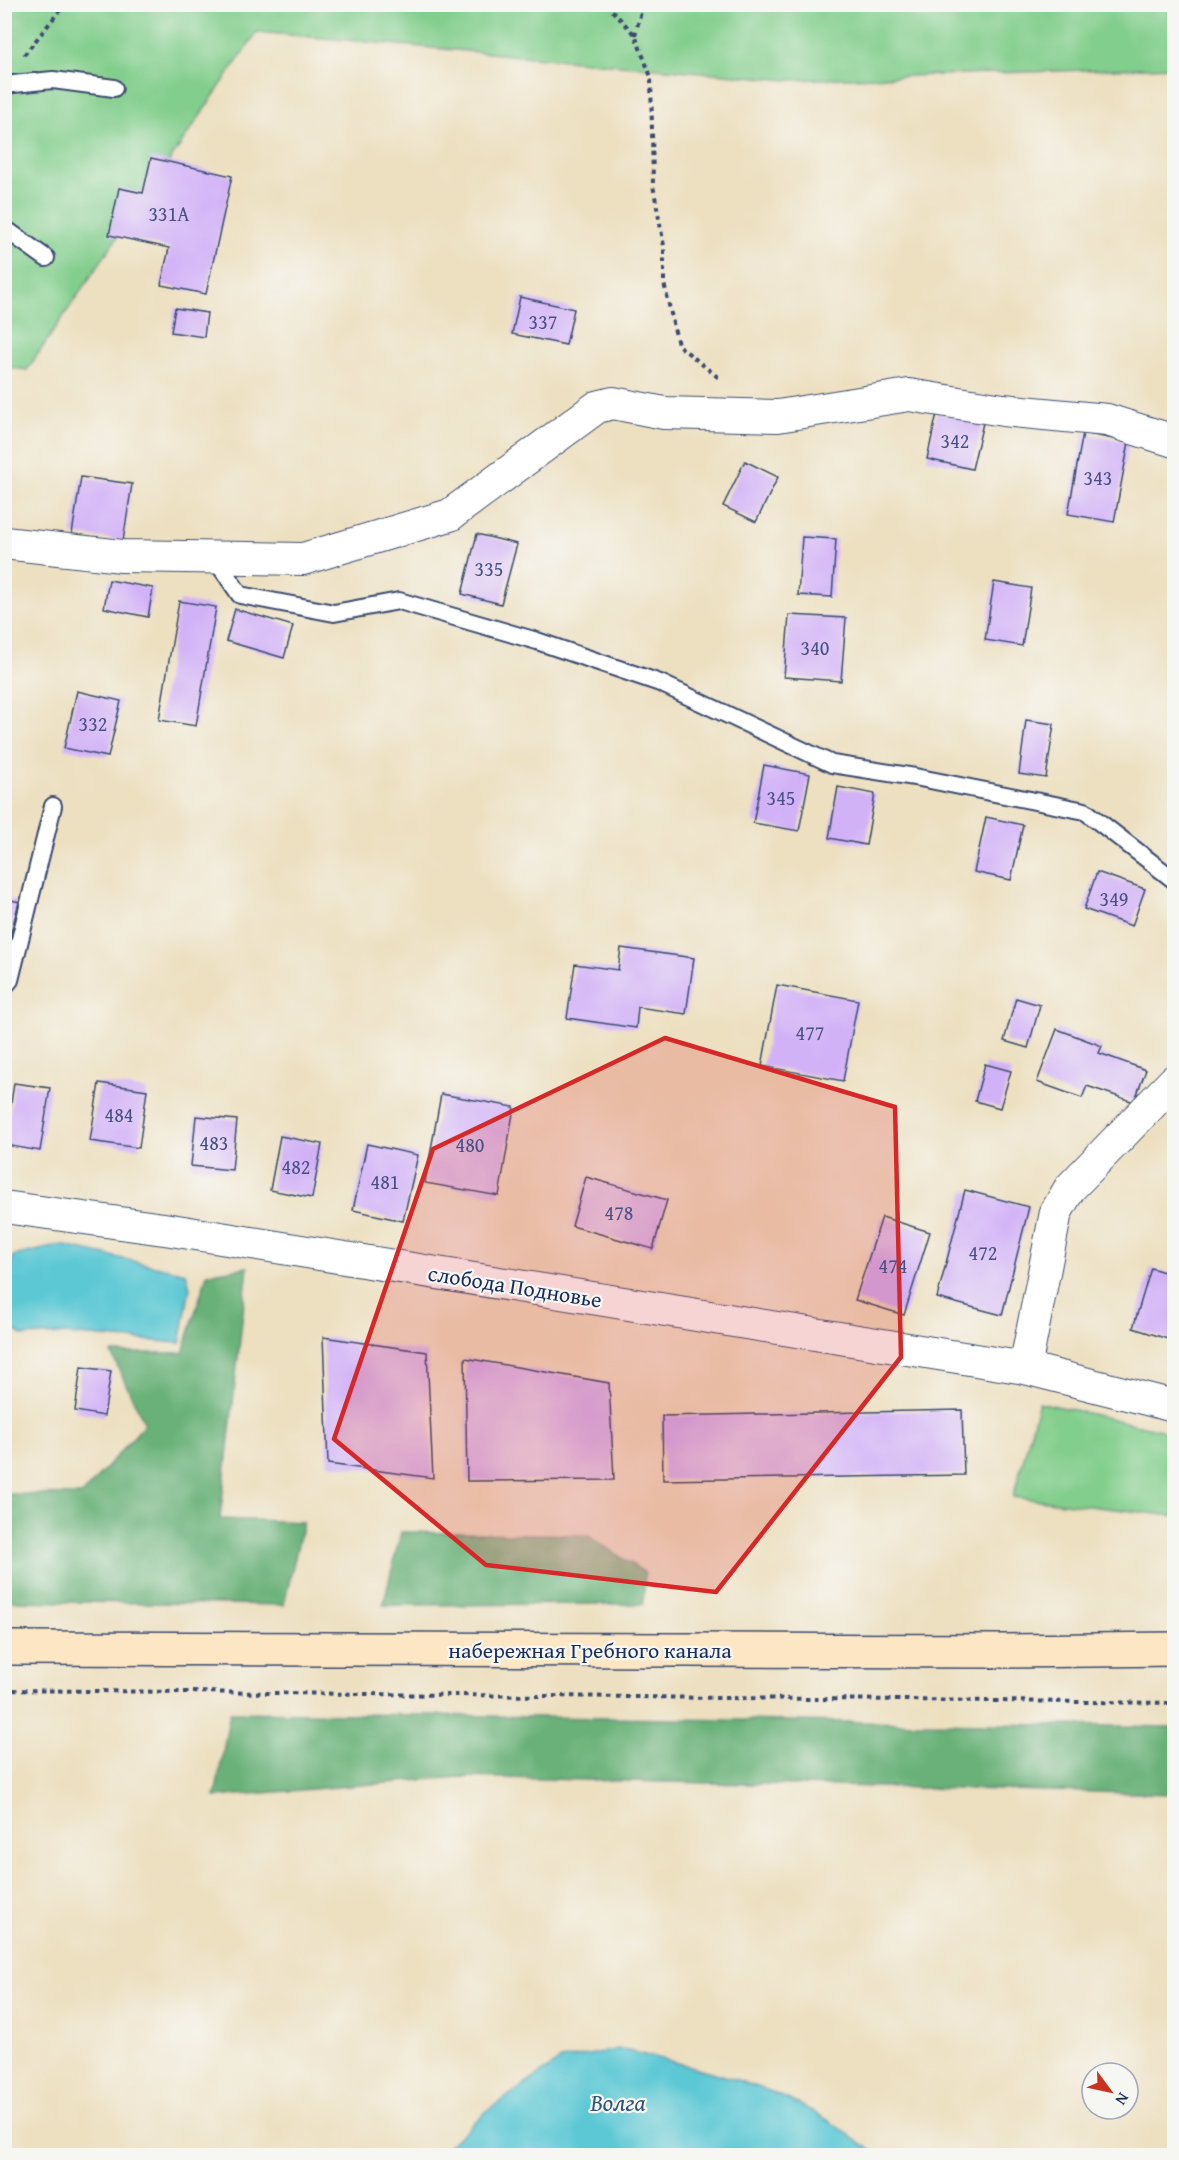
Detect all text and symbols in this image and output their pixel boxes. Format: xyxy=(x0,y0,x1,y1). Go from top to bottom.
house number: 331А xyxy=(148,199,190,228)
house number: 337 xyxy=(529,307,557,336)
house number: 342 xyxy=(941,426,969,455)
house number: 343 xyxy=(1084,463,1112,492)
house number: 335 xyxy=(475,554,503,583)
house number: 340 xyxy=(801,633,829,662)
house number: 332 xyxy=(79,709,107,738)
house number: 345 xyxy=(767,783,795,812)
house number: 349 xyxy=(1100,884,1128,913)
house number: 477 xyxy=(796,1018,824,1047)
house number: 484 xyxy=(105,1100,133,1129)
house number: 483 xyxy=(200,1128,228,1157)
house number: 480 xyxy=(456,1130,484,1159)
house number: 482 xyxy=(282,1152,310,1181)
house number: 481 xyxy=(371,1167,399,1196)
house number: 478 xyxy=(605,1198,633,1227)
house number: 472 xyxy=(969,1238,997,1267)
house number: 474 xyxy=(879,1251,907,1280)
street label: слобода Подновье xyxy=(426,1256,604,1316)
street label: набережная Гребного канала xyxy=(448,1634,732,1666)
north arrow xyxy=(1080,2061,1140,2121)
water label: Волга xyxy=(590,2085,645,2120)
text: N xyxy=(1109,2088,1136,2110)

